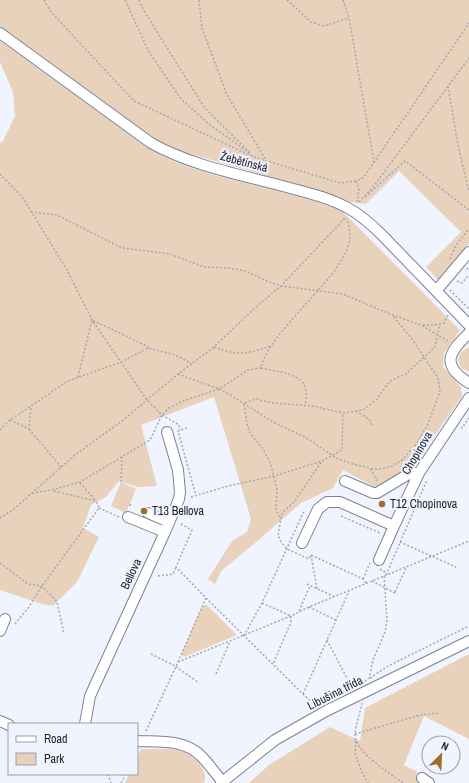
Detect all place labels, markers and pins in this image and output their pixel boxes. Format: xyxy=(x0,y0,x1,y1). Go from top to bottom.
place label: T12 Chopinova xyxy=(390,496,458,512)
marker: T12 Chopinova xyxy=(377,499,387,509)
place label: T13 Bellova xyxy=(152,503,204,519)
marker: T13 Bellova xyxy=(139,506,149,516)

